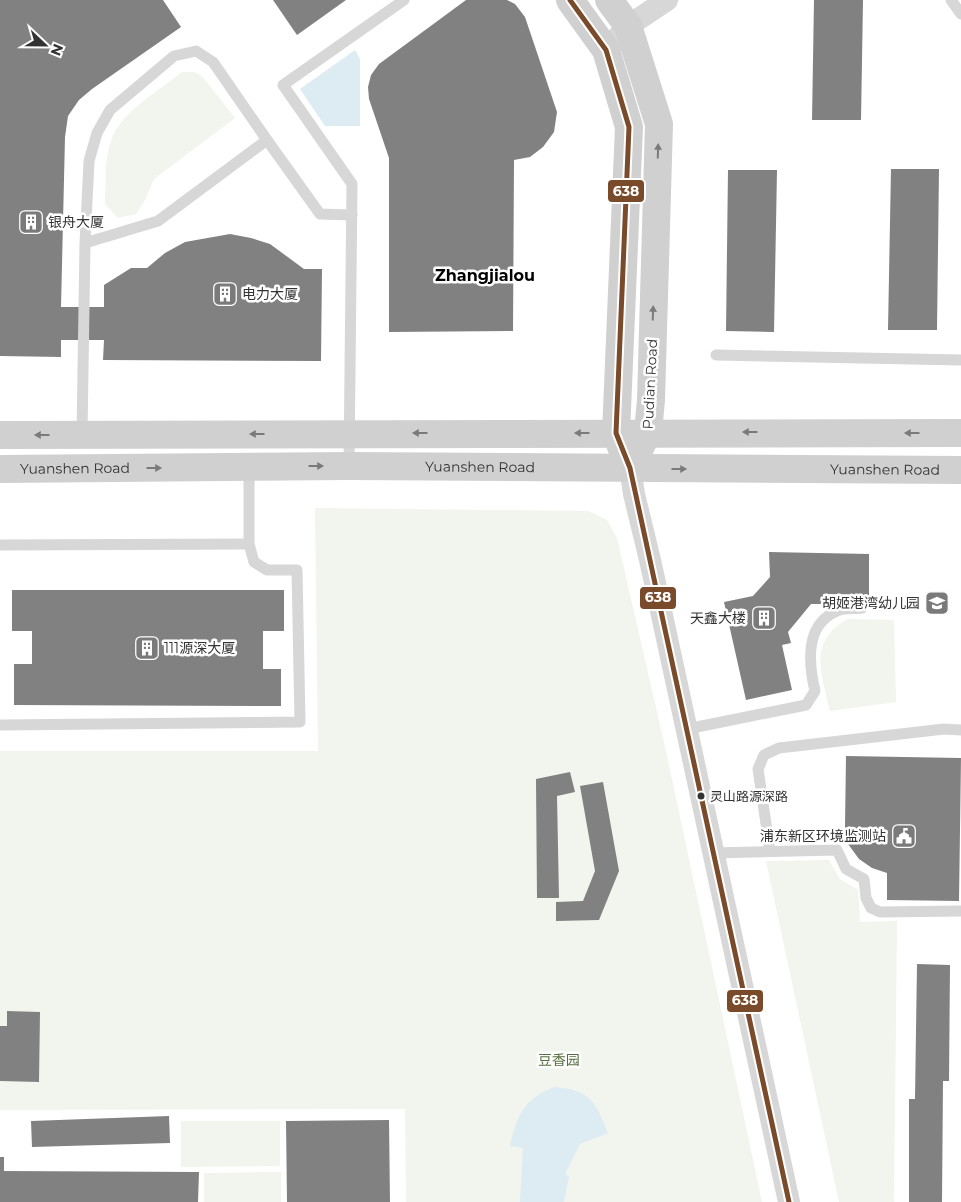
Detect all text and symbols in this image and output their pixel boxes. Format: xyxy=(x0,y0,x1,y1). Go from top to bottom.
north arrow xyxy=(20,20,70,70)
text: N xyxy=(47,41,68,58)
one-way arrow xyxy=(654,143,662,159)
line badge: 638 xyxy=(607,179,645,203)
text: 638 xyxy=(613,182,639,200)
building icon: 银舟大厦 xyxy=(18,209,44,235)
place label: 银舟大厦 xyxy=(48,213,104,231)
district label: Zhangjialou xyxy=(435,266,535,285)
building icon: 电力大厦 xyxy=(212,281,238,307)
place label: 电力大厦 xyxy=(242,285,298,303)
one-way arrow xyxy=(650,305,658,321)
street label: Pudian Road xyxy=(639,338,661,430)
one-way arrow xyxy=(742,428,758,436)
one-way arrow xyxy=(411,429,427,437)
one-way arrow xyxy=(574,429,590,437)
one-way arrow xyxy=(904,429,920,437)
one-way arrow xyxy=(249,430,265,438)
one-way arrow xyxy=(34,431,50,439)
street label: Yuanshen Road xyxy=(425,457,535,476)
street label: Yuanshen Road xyxy=(20,459,130,478)
street label: Yuanshen Road xyxy=(830,460,940,479)
one-way arrow xyxy=(308,462,324,470)
one-way arrow xyxy=(146,464,162,472)
one-way arrow xyxy=(671,465,687,473)
line badge: 638 xyxy=(639,586,677,610)
text: 638 xyxy=(645,588,671,606)
school or university icon: 胡姬港湾幼儿园 xyxy=(924,590,950,616)
place label: 胡姬港湾幼儿园 xyxy=(822,594,920,612)
building icon: 天鑫大楼 xyxy=(751,605,777,631)
place label: 天鑫大楼 xyxy=(690,609,746,627)
building icon: 111源深大厦 xyxy=(134,635,160,661)
place label: 111源深大厦 xyxy=(164,639,235,657)
place label: 灵山路源深路 xyxy=(710,788,788,804)
marker: 灵山路源深路 xyxy=(696,791,706,801)
public building icon: 浦东新区环境监测站 xyxy=(891,823,917,849)
place label: 浦东新区环境监测站 xyxy=(760,827,886,845)
line badge: 638 xyxy=(726,989,764,1013)
text: 638 xyxy=(732,991,758,1009)
park label: 豆香园 xyxy=(538,1051,580,1069)

